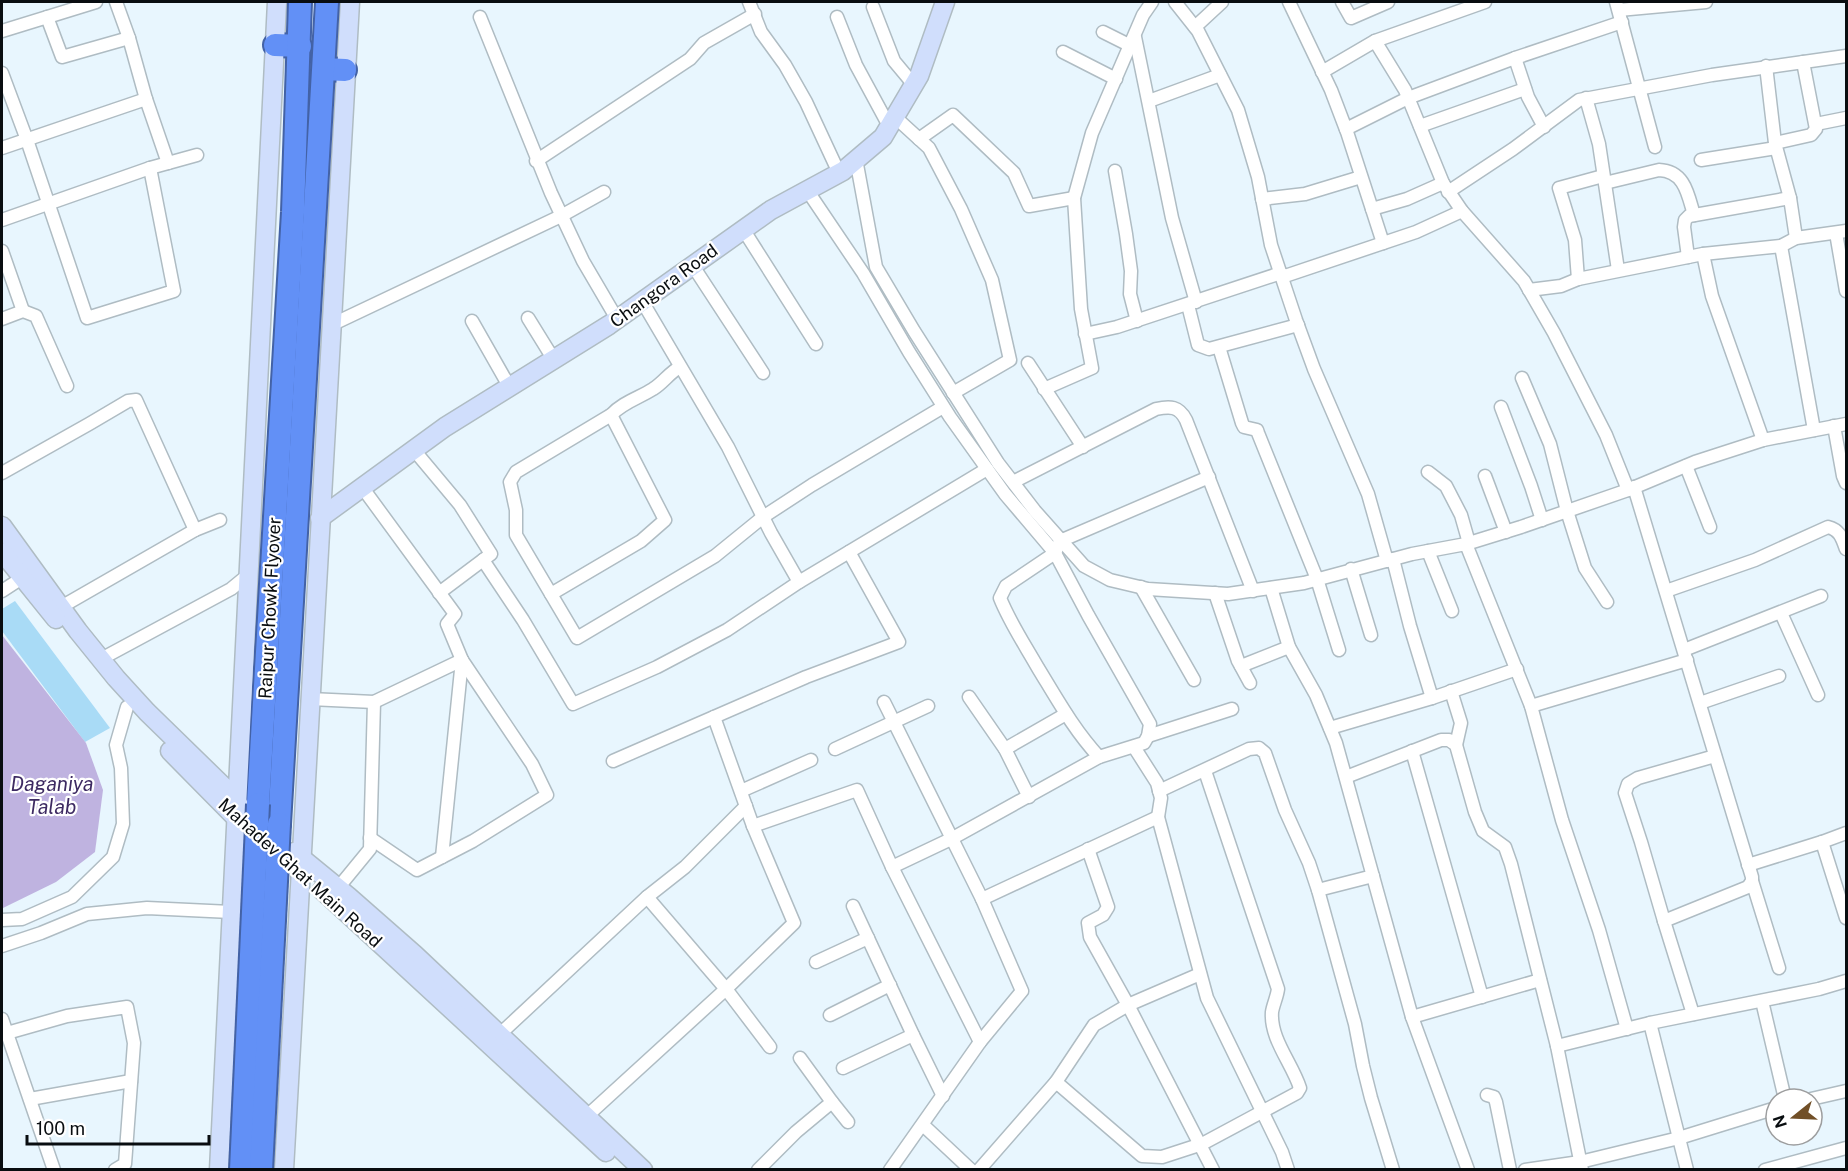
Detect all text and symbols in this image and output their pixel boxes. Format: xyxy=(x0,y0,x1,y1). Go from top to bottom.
street label: Changora Road xyxy=(606,240,722,332)
street label: Raipur Chowk Flyover xyxy=(254,517,285,699)
water label: Daganiya Talab xyxy=(11,772,93,819)
street label: Mahadev Ghat Main Road xyxy=(214,794,386,952)
north arrow xyxy=(1764,1087,1824,1147)
scale bar xyxy=(27,1108,208,1146)
text: N xyxy=(1769,1113,1791,1130)
text: 100 m xyxy=(36,1118,85,1139)

